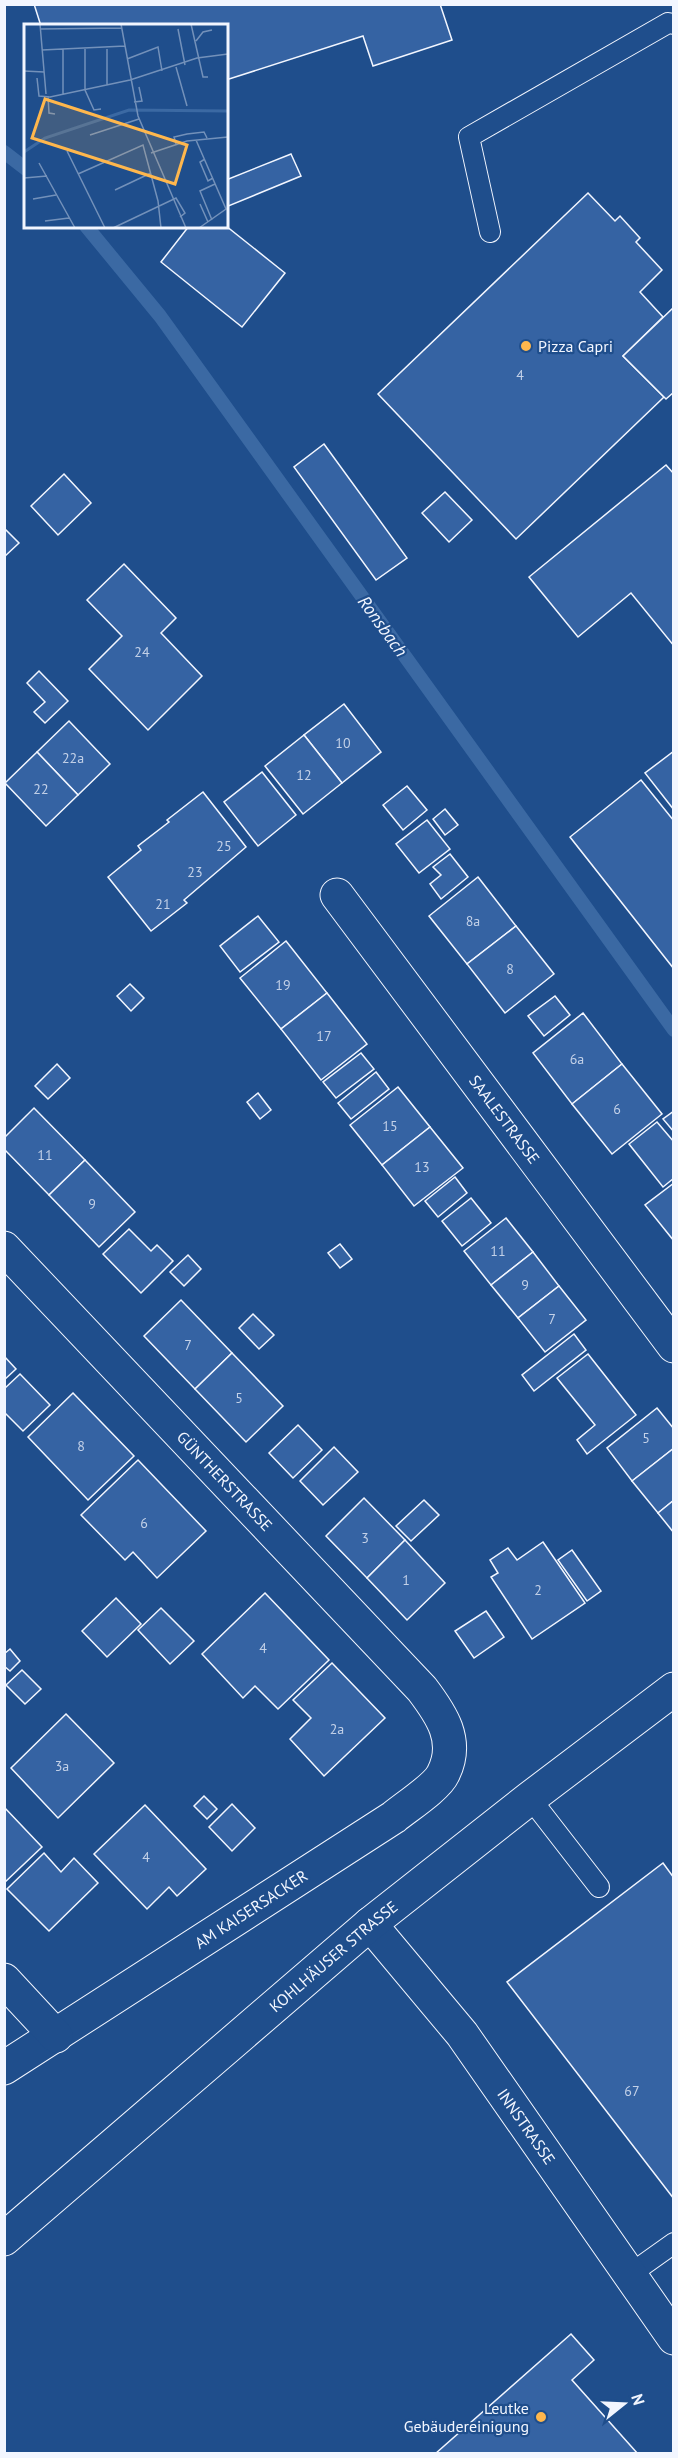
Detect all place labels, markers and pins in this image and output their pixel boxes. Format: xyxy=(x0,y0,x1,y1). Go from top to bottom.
place label: Pizza Capri xyxy=(538,336,613,356)
marker: Pizza Capri xyxy=(519,339,533,353)
place label: Leutke Gebäudereinigung xyxy=(404,2398,529,2436)
marker: Leutke Gebäudereinigung xyxy=(534,2410,548,2424)

